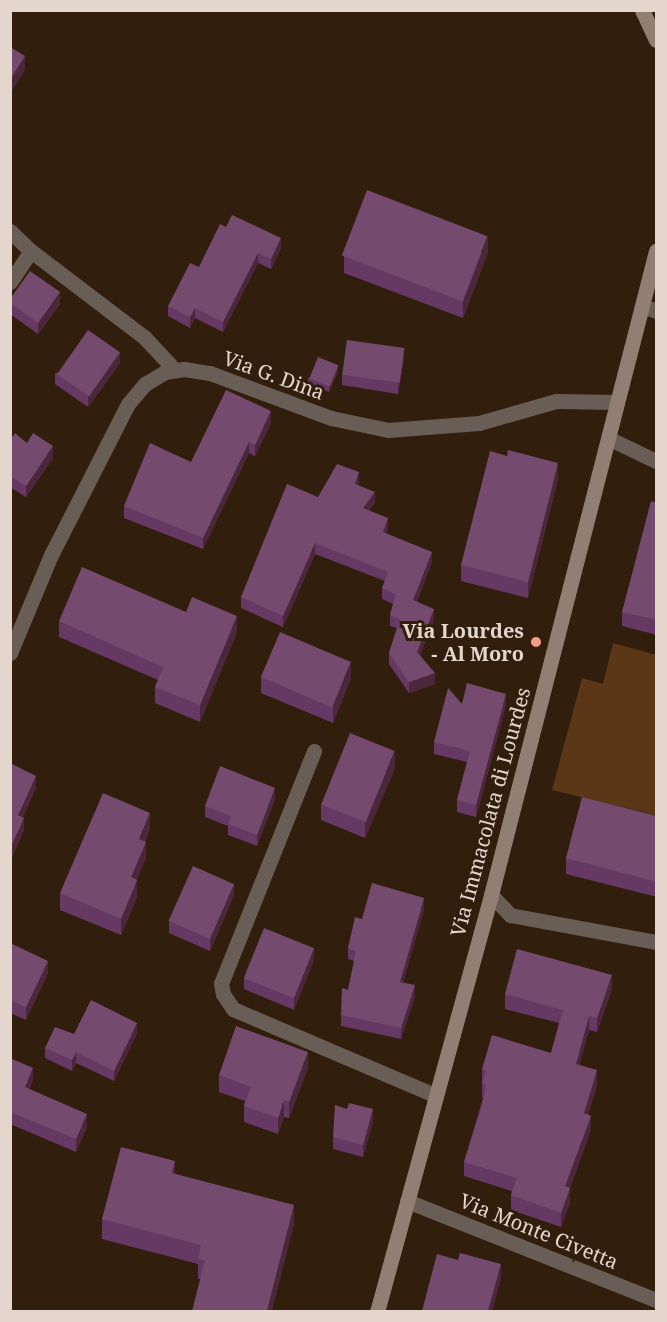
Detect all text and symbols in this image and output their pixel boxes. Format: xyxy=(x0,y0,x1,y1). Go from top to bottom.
street label: Via G. Dina xyxy=(220,346,328,404)
place label: Via Lourdes - Al Moro xyxy=(403,618,524,665)
marker: Via Lourdes - Al Moro xyxy=(529,635,543,649)
street label: Via Immacolata di Lourdes xyxy=(445,685,535,939)
street label: Via Monte Civetta xyxy=(456,1188,622,1274)

